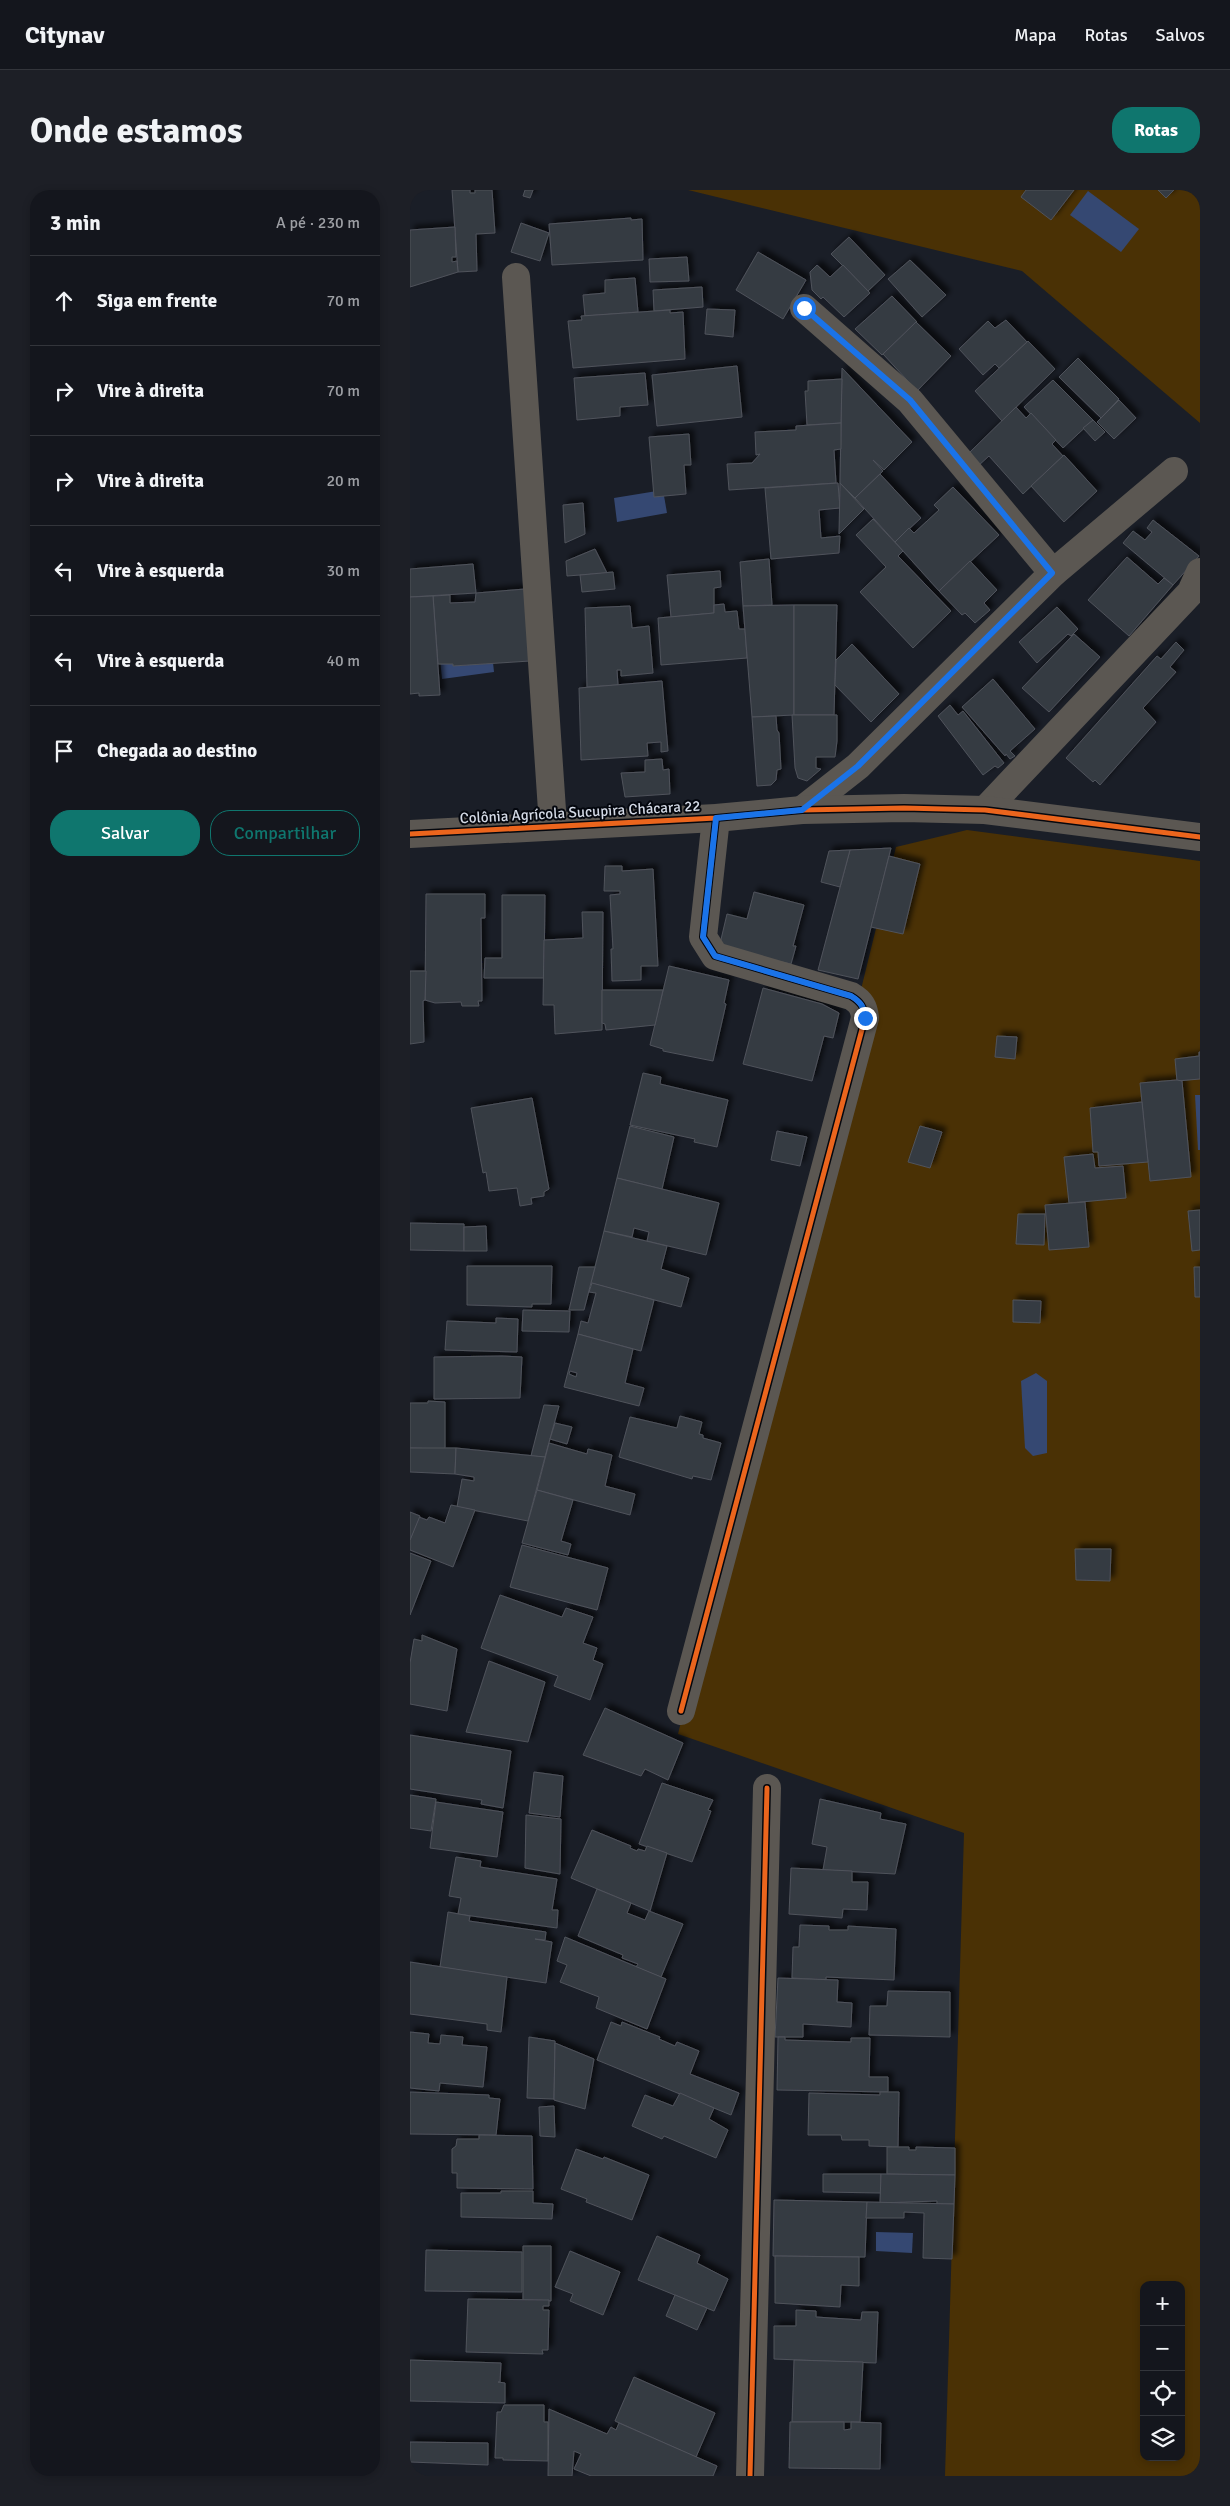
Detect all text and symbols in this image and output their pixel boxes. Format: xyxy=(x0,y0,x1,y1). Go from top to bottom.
text: Citynav xyxy=(25,20,104,50)
text: Mapa xyxy=(1014,24,1057,46)
text: Rotas xyxy=(1085,24,1128,46)
text: Salvos xyxy=(1156,24,1205,46)
button: Rotas xyxy=(1112,107,1200,153)
text: Onde estamos xyxy=(30,109,242,152)
text: 3 min xyxy=(50,210,101,236)
text: A pé · 230 m xyxy=(276,213,360,233)
icon: ahead xyxy=(50,287,78,315)
text: Siga em frente xyxy=(97,289,217,313)
text: 70 m xyxy=(326,291,360,311)
route start xyxy=(793,297,816,320)
icon: right xyxy=(50,377,78,405)
text: Vire à direita xyxy=(97,379,204,403)
text: 70 m xyxy=(326,381,360,401)
icon: right xyxy=(50,467,78,495)
text: Vire à direita xyxy=(97,469,204,493)
text: 20 m xyxy=(326,471,360,491)
icon: left xyxy=(50,557,78,585)
text: Vire à esquerda xyxy=(97,559,224,583)
text: 30 m xyxy=(326,561,360,581)
icon: left xyxy=(50,647,78,675)
text: Vire à esquerda xyxy=(97,649,224,673)
text: 40 m xyxy=(326,651,360,671)
icon: arrive xyxy=(50,737,78,765)
text: Chegada ao destino xyxy=(97,739,257,763)
street label: Colônia Agrícola Sucupira Chácara 22 xyxy=(459,797,701,827)
button: Salvar xyxy=(50,810,200,856)
button: Compartilhar xyxy=(210,810,360,856)
route end xyxy=(854,1007,877,1030)
map controls xyxy=(1140,2281,1185,2461)
button: + xyxy=(1140,2281,1185,2326)
button: − xyxy=(1140,2326,1185,2371)
button: locate xyxy=(1140,2371,1185,2416)
button: layers xyxy=(1140,2416,1185,2461)

